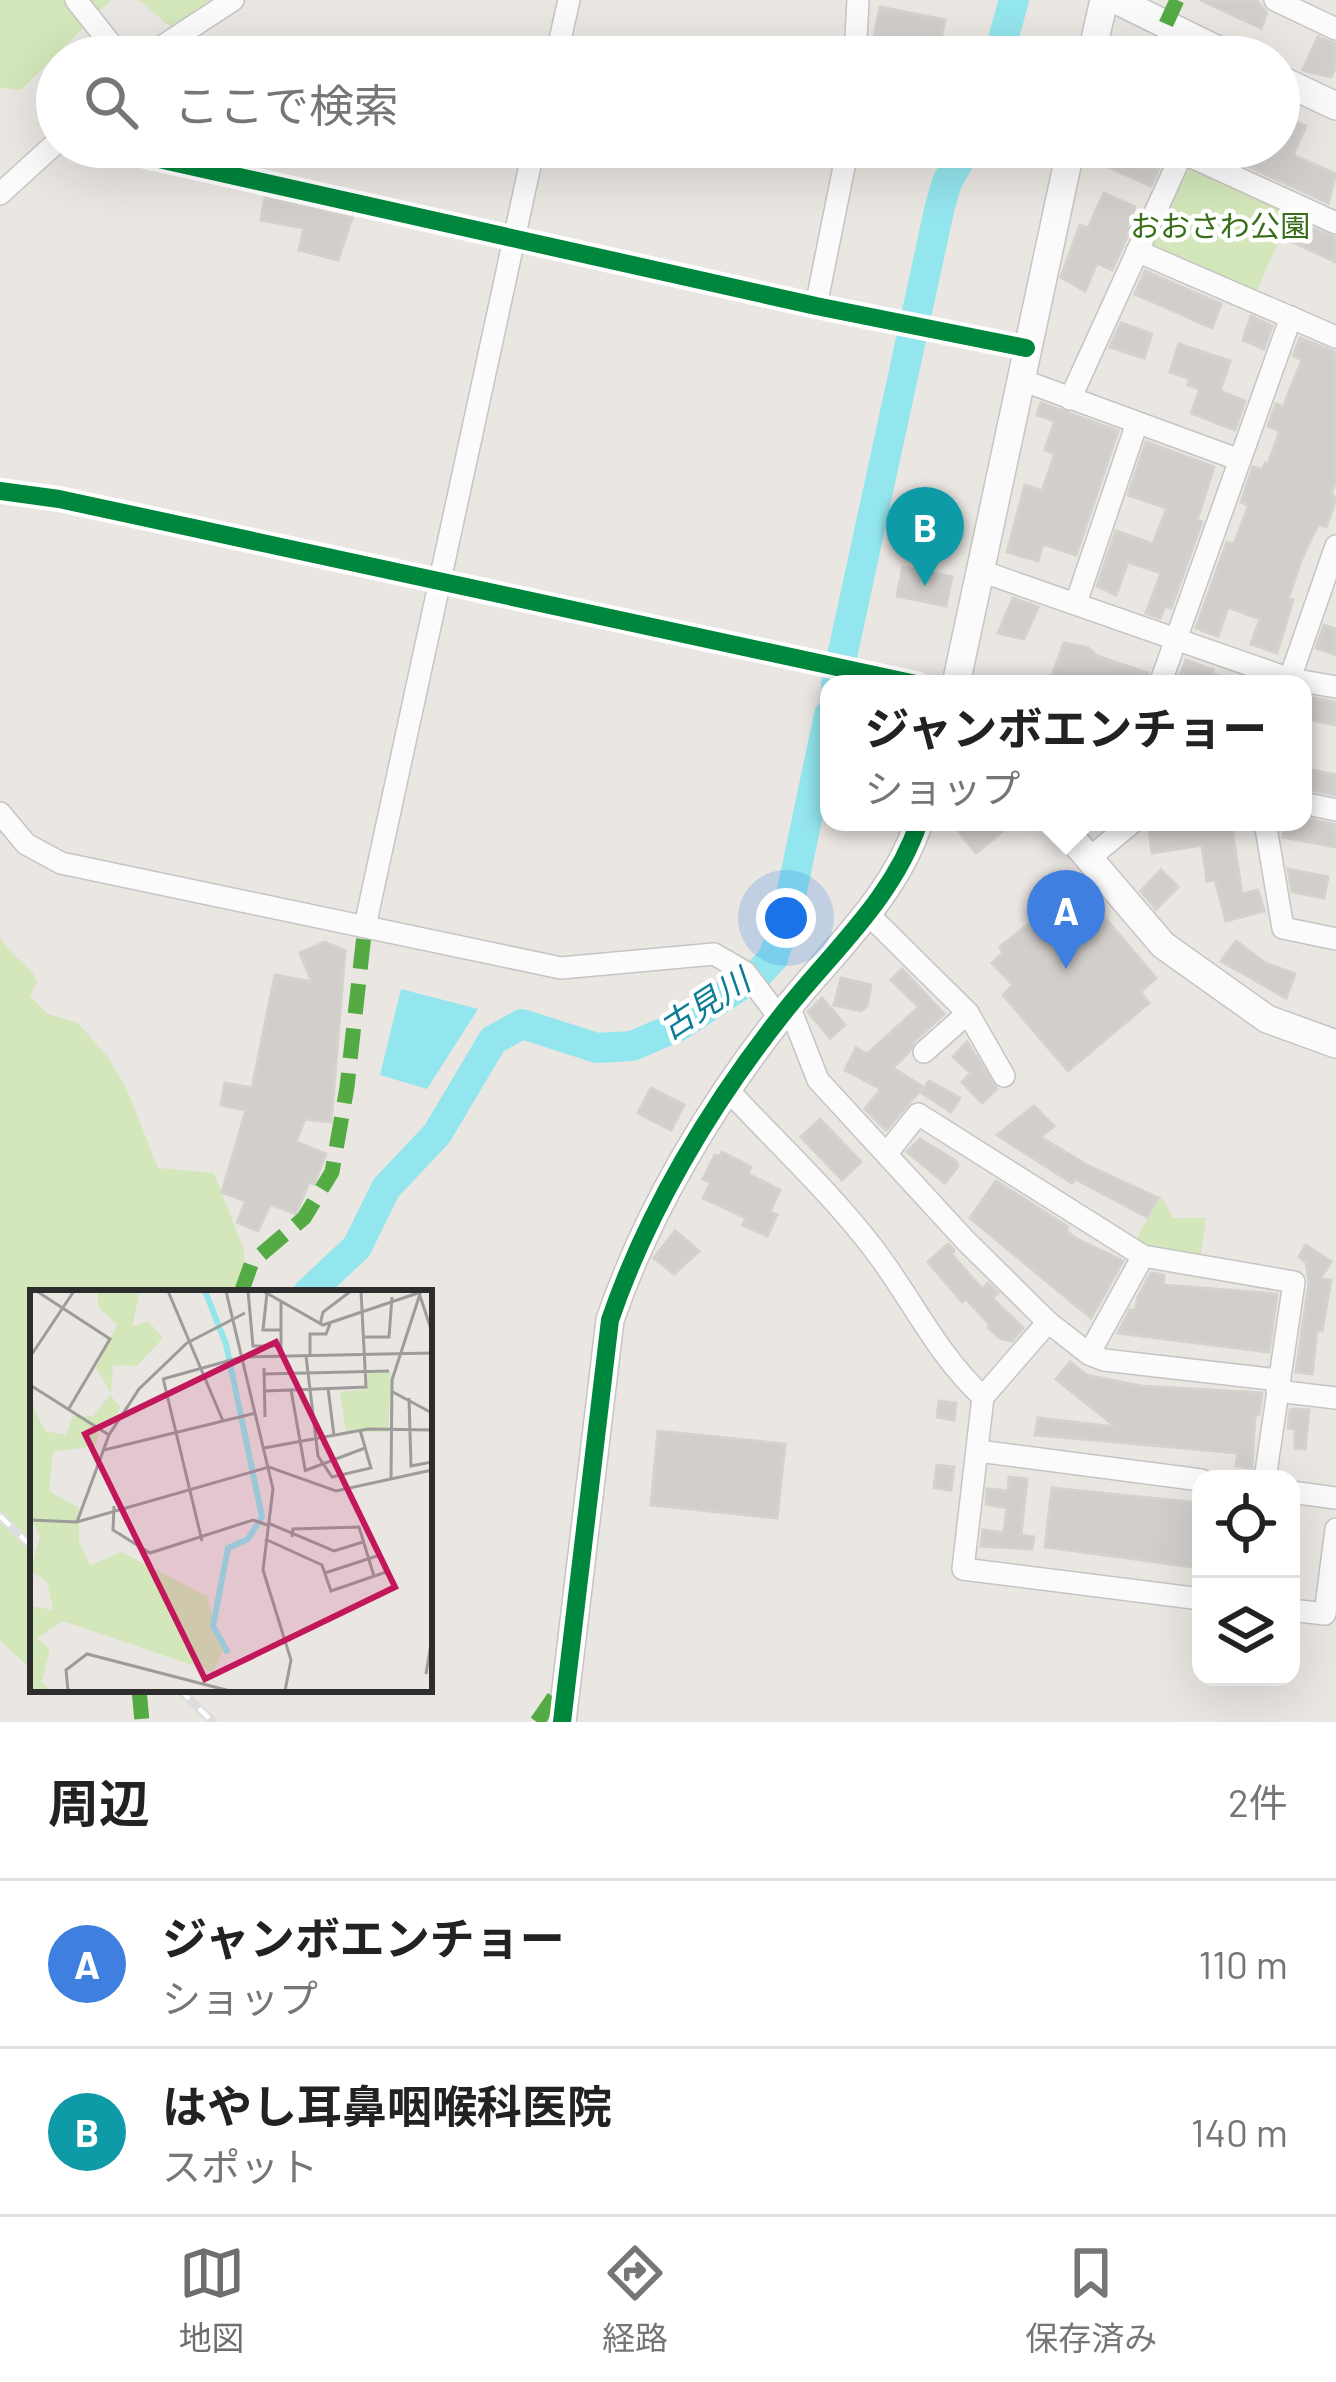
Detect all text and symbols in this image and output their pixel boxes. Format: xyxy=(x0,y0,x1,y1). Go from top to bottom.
search box xyxy=(36,36,1300,168)
icon: search xyxy=(78,69,144,135)
text: ここで検索 xyxy=(174,77,399,131)
park label: おおさわ公園 xyxy=(1130,207,1310,243)
pin: B xyxy=(886,487,964,586)
popup xyxy=(820,675,1312,831)
text: ジャンボエンチョー xyxy=(865,700,1267,754)
text: ショップ xyxy=(865,764,1021,811)
pin: A xyxy=(1027,870,1105,969)
your location xyxy=(756,888,816,948)
water label: 古見川 xyxy=(652,958,759,1047)
inset map xyxy=(30,1290,432,1692)
map controls xyxy=(1192,1470,1300,1686)
button: locate xyxy=(1192,1470,1300,1578)
button: layers xyxy=(1192,1578,1300,1686)
text: 周辺 xyxy=(48,1771,150,1832)
text: 2件 xyxy=(1228,1778,1288,1825)
text: ジャンボエンチョー xyxy=(162,1910,565,1964)
text: A xyxy=(74,1940,100,1987)
text: 110 m xyxy=(1198,1940,1288,1987)
text: ショップ xyxy=(162,1974,318,2021)
text: はやし耳鼻咽喉科医院 xyxy=(162,2078,612,2132)
text: B xyxy=(75,2108,99,2155)
text: 140 m xyxy=(1191,2108,1288,2155)
text: スポット xyxy=(162,2142,318,2189)
tab: 地図 xyxy=(179,2240,245,2360)
tab: 経路 xyxy=(602,2240,668,2360)
tab: 保存済み xyxy=(1025,2240,1157,2360)

